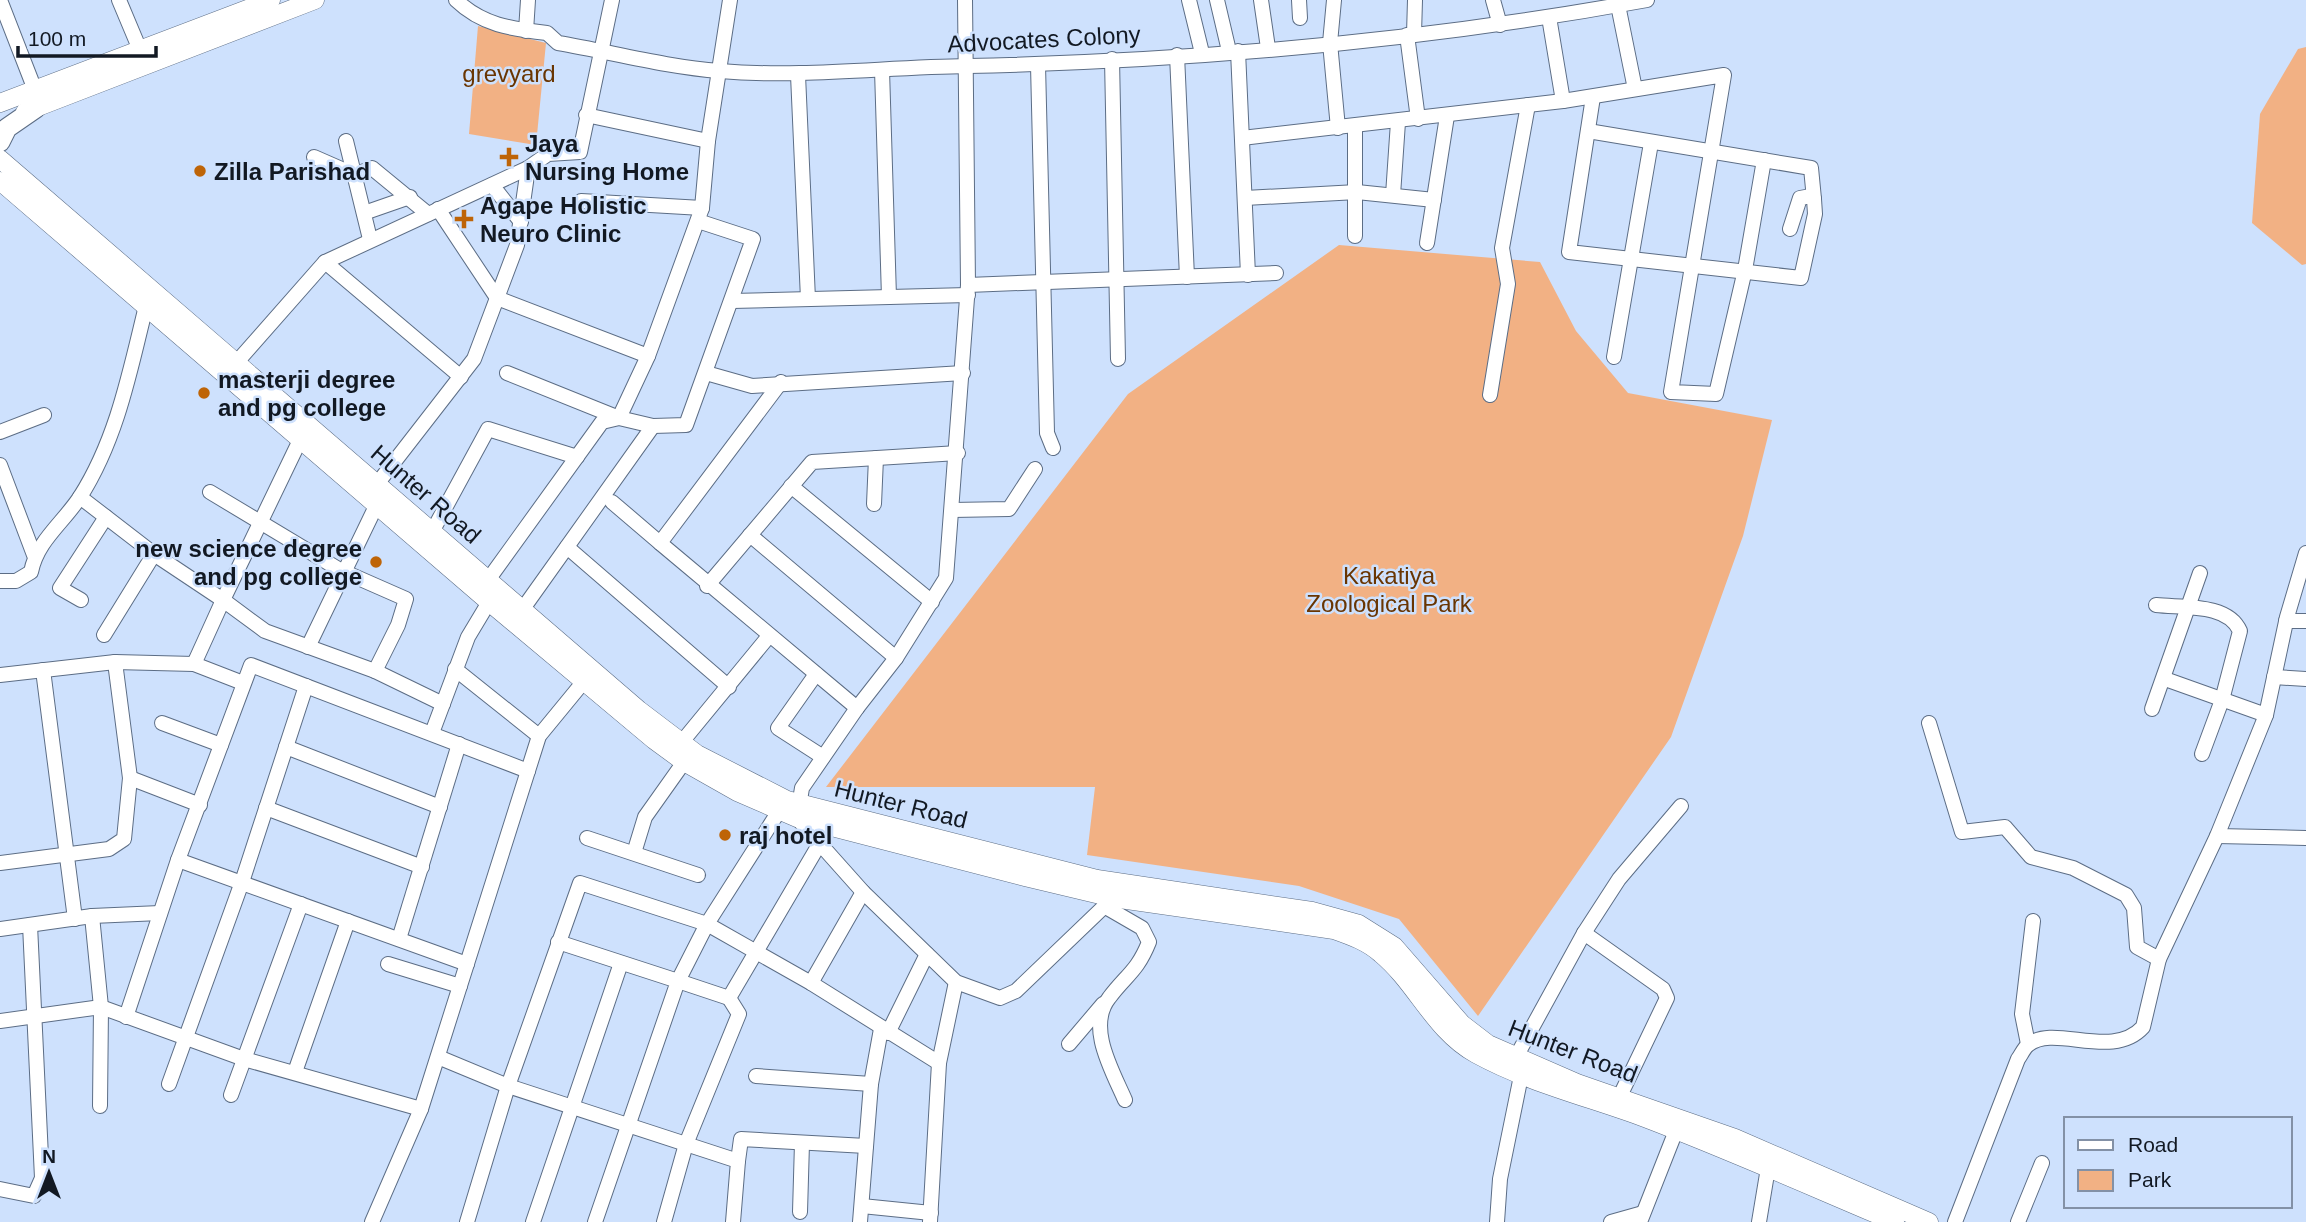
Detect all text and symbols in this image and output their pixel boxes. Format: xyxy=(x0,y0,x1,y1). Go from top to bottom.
scale bar xyxy=(18,14,156,58)
street label: Advocates Colony xyxy=(947,20,1141,58)
text: 100 m xyxy=(28,27,86,50)
park label: grevyard xyxy=(462,60,556,87)
place label: Jaya Nursing Home xyxy=(525,130,689,185)
marker: Jaya Nursing Home xyxy=(499,147,519,167)
place label: Zilla Parishad xyxy=(214,158,370,185)
marker: Zilla Parishad xyxy=(192,163,208,179)
place label: Agape Holistic Neuro Clinic xyxy=(480,192,647,247)
marker: Agape Holistic Neuro Clinic xyxy=(454,209,474,229)
place label: masterji degree and pg college xyxy=(218,366,395,421)
marker: masterji degree and pg college xyxy=(196,385,212,401)
street label: Hunter Road xyxy=(366,439,486,549)
place label: new science degree and pg college xyxy=(135,535,362,590)
marker: new science degree and pg college xyxy=(368,554,384,570)
park label: Kakatiya Zoological Park xyxy=(1306,562,1473,617)
street label: Hunter Road xyxy=(832,774,970,834)
place label: raj hotel xyxy=(739,822,832,849)
marker: raj hotel xyxy=(717,827,733,843)
street label: Hunter Road xyxy=(1505,1014,1641,1088)
legend xyxy=(2064,1117,2292,1208)
text: Road xyxy=(2128,1133,2178,1156)
north arrow xyxy=(14,1138,84,1208)
text: N xyxy=(42,1146,56,1167)
text: Park xyxy=(2128,1168,2172,1191)

